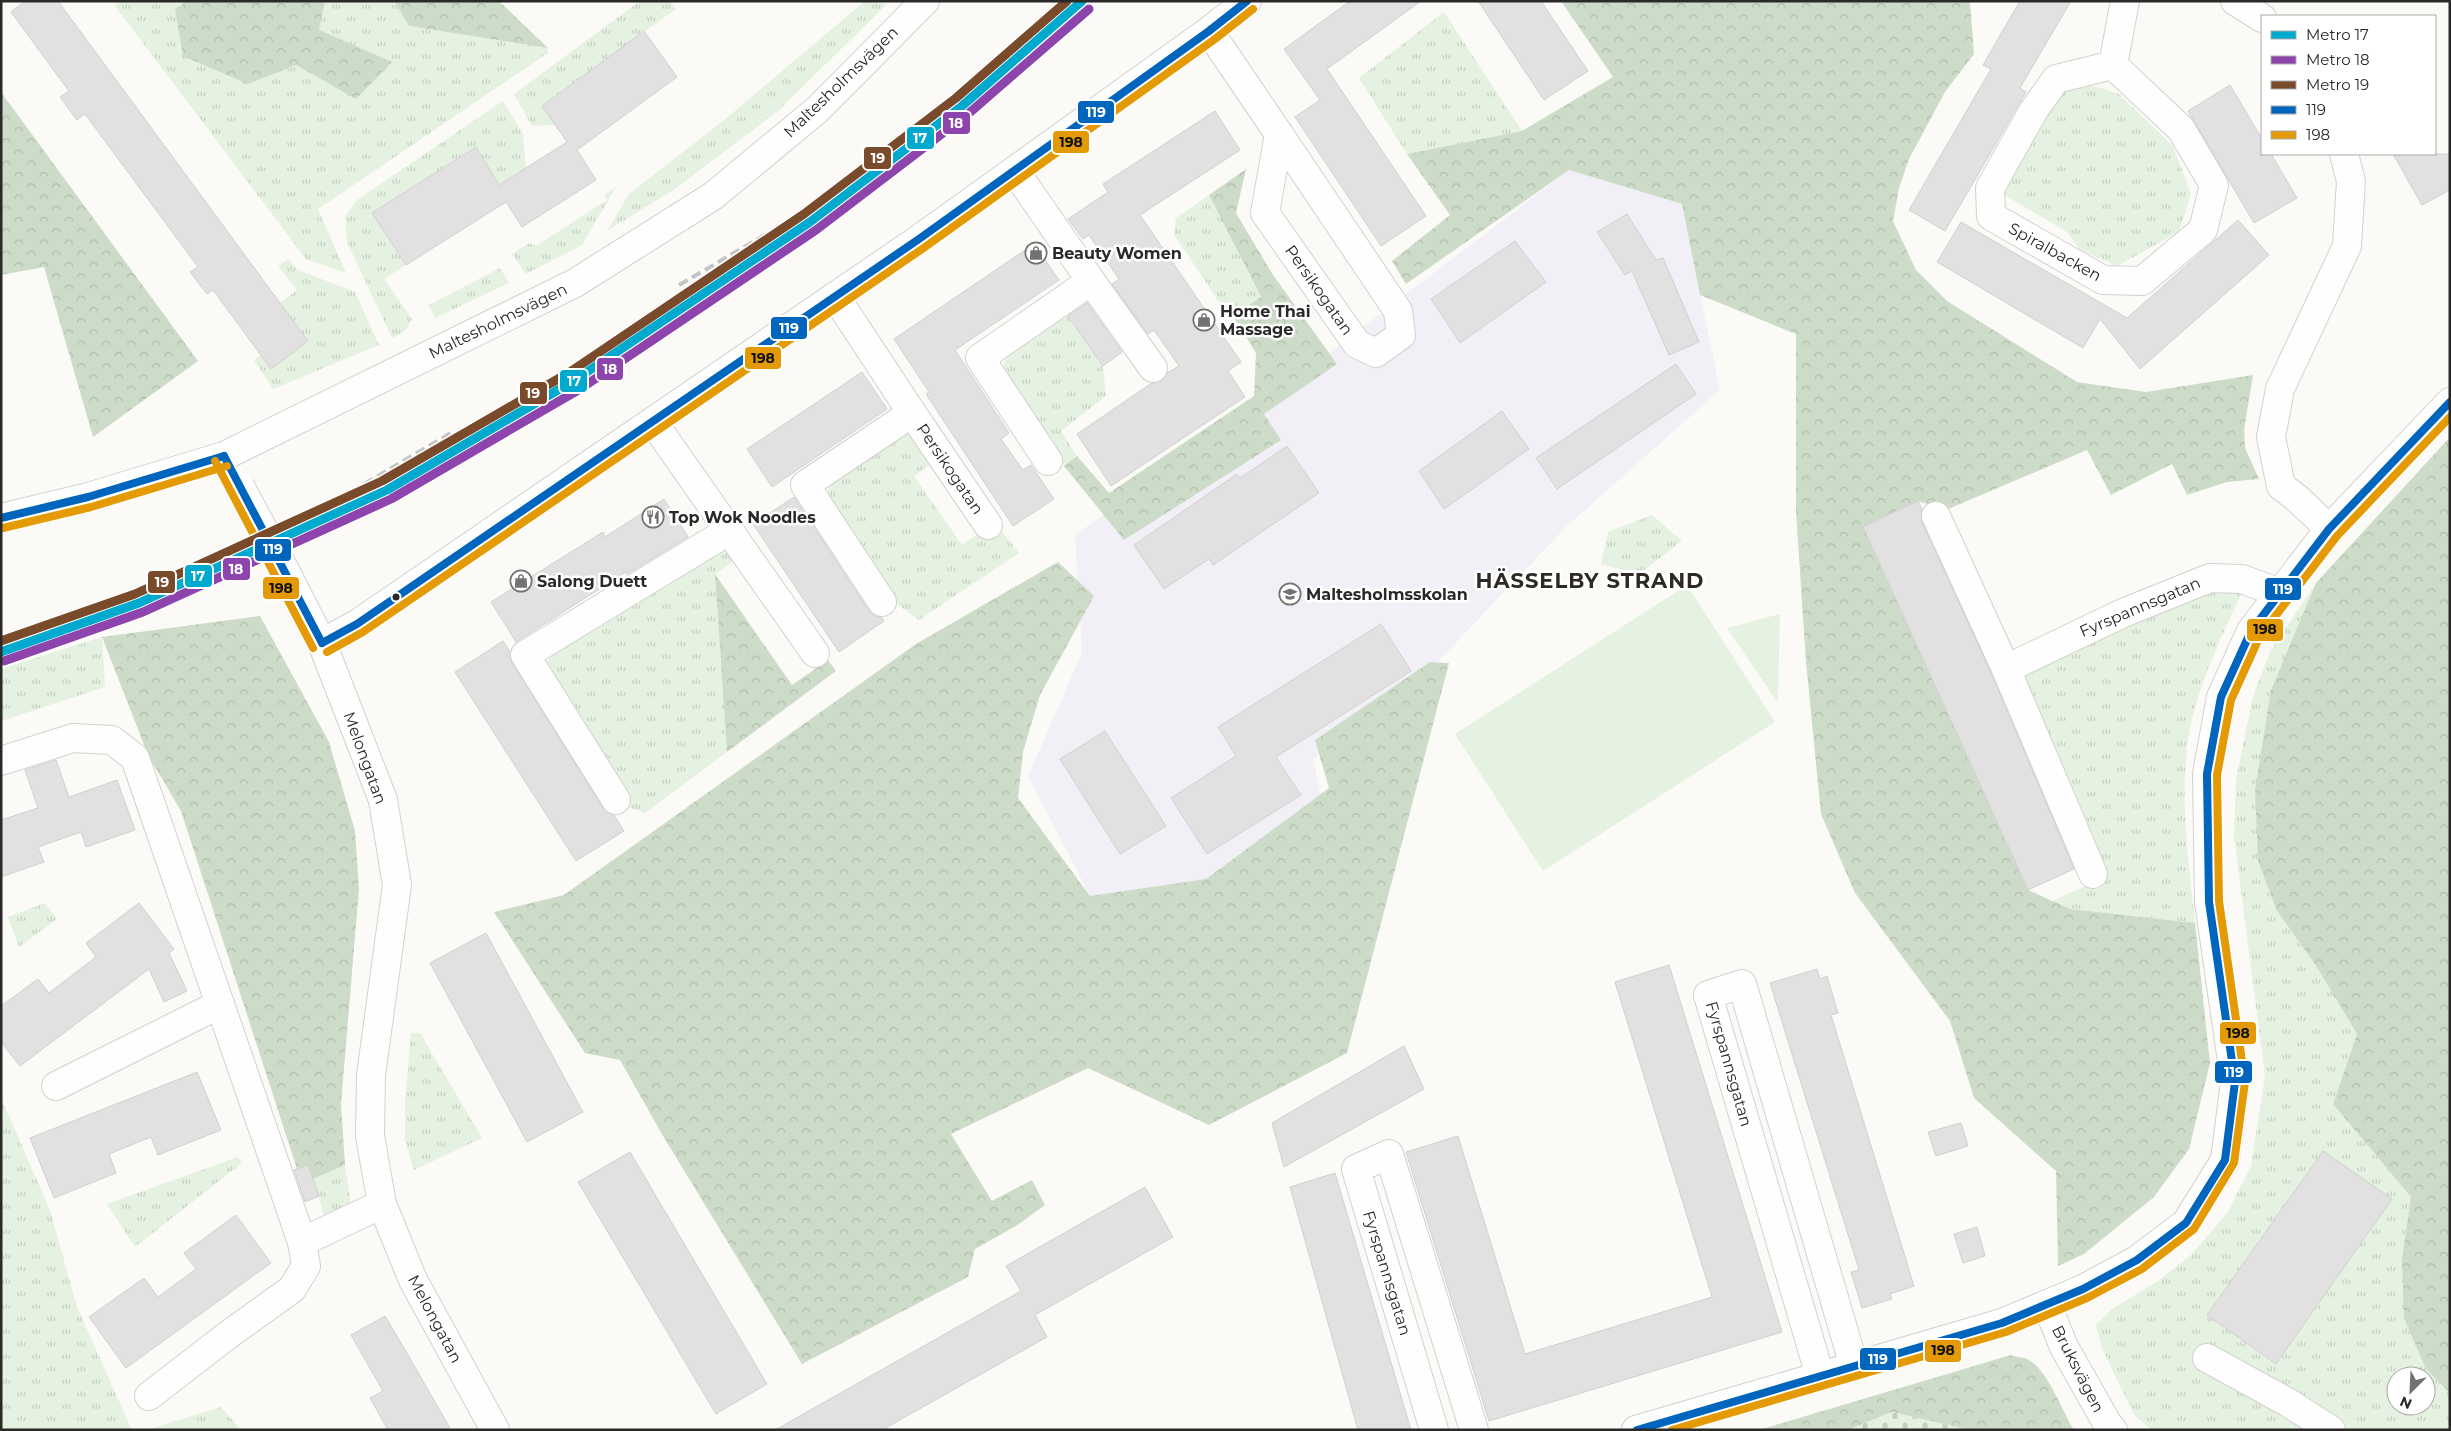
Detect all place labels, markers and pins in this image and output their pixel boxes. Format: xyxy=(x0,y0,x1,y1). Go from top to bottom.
shop icon: Beauty Women xyxy=(1024,241,1048,265)
place label: Beauty Women xyxy=(1052,244,1182,263)
place label: Home Thai Massage xyxy=(1220,302,1311,339)
shop icon: Home Thai Massage xyxy=(1192,308,1216,332)
restaurant icon: Top Wok Noodles xyxy=(641,505,665,529)
place label: Top Wok Noodles xyxy=(669,508,816,527)
shop icon: Salong Duett xyxy=(509,569,533,593)
place label: Salong Duett xyxy=(537,572,647,591)
school or university icon: Maltesholmsskolan xyxy=(1278,582,1302,606)
place label: Maltesholmsskolan xyxy=(1306,585,1468,604)
unlabelled marker xyxy=(391,592,401,602)

